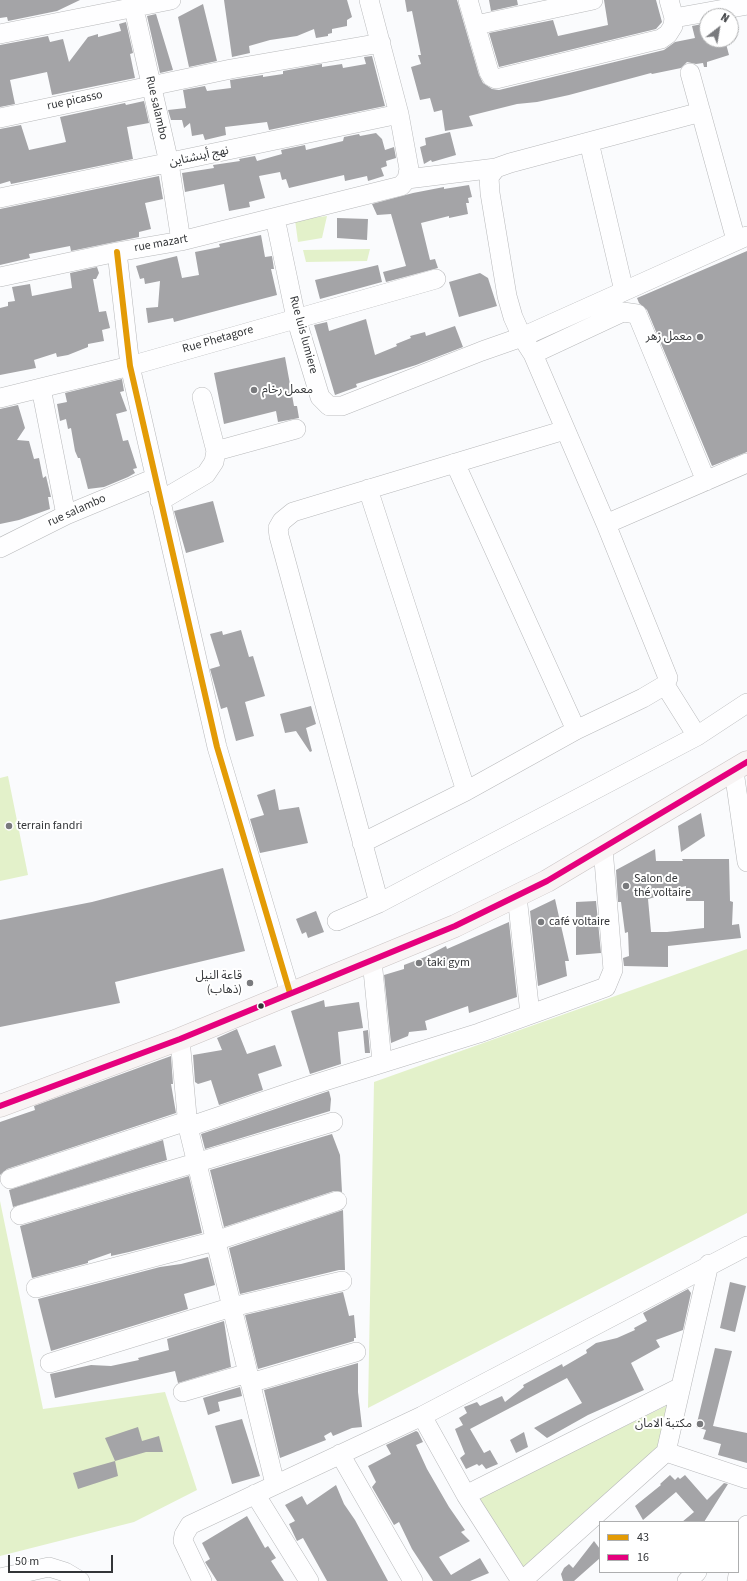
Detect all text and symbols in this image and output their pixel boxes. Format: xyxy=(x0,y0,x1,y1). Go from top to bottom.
north arrow xyxy=(699,8,739,48)
text: N xyxy=(718,10,732,26)
street label: Rue salambo xyxy=(142,75,170,141)
street label: rue picasso xyxy=(46,88,104,114)
street label: نهج أينشتاين xyxy=(168,144,230,170)
street label: rue mazart xyxy=(133,232,189,256)
street label: Rue luis lumiere xyxy=(286,294,320,376)
street label: Rue Phetagore xyxy=(181,323,255,357)
place label: معمل زهر xyxy=(646,330,692,344)
marker: معمل زهر xyxy=(695,332,705,342)
place label: معمل رخام xyxy=(262,383,313,397)
marker: معمل رخام xyxy=(249,385,259,395)
street label: rue salambo xyxy=(46,492,108,530)
place label: terrain fandri xyxy=(17,819,83,833)
marker: terrain fandri xyxy=(4,821,14,831)
place label: Salon de thé voltaire xyxy=(634,872,691,900)
marker: Salon de thé voltaire xyxy=(621,881,631,891)
place label: café voltaire xyxy=(549,915,610,929)
marker: café voltaire xyxy=(536,917,546,927)
place label: taki gym xyxy=(427,956,470,970)
marker: taki gym xyxy=(414,958,424,968)
place label: قاعة النيل (ذهاب) xyxy=(196,969,242,997)
marker: قاعة النيل (ذهاب) xyxy=(245,978,255,988)
unlabelled marker xyxy=(256,1001,266,1011)
place label: مكتبة الامان xyxy=(635,1417,692,1431)
marker: مكتبة الامان xyxy=(695,1419,705,1429)
legend xyxy=(599,1521,739,1573)
text: 43 xyxy=(637,1529,649,1546)
scale bar xyxy=(10,1547,115,1573)
text: 16 xyxy=(637,1549,649,1566)
text: 50 m xyxy=(15,1553,39,1570)

